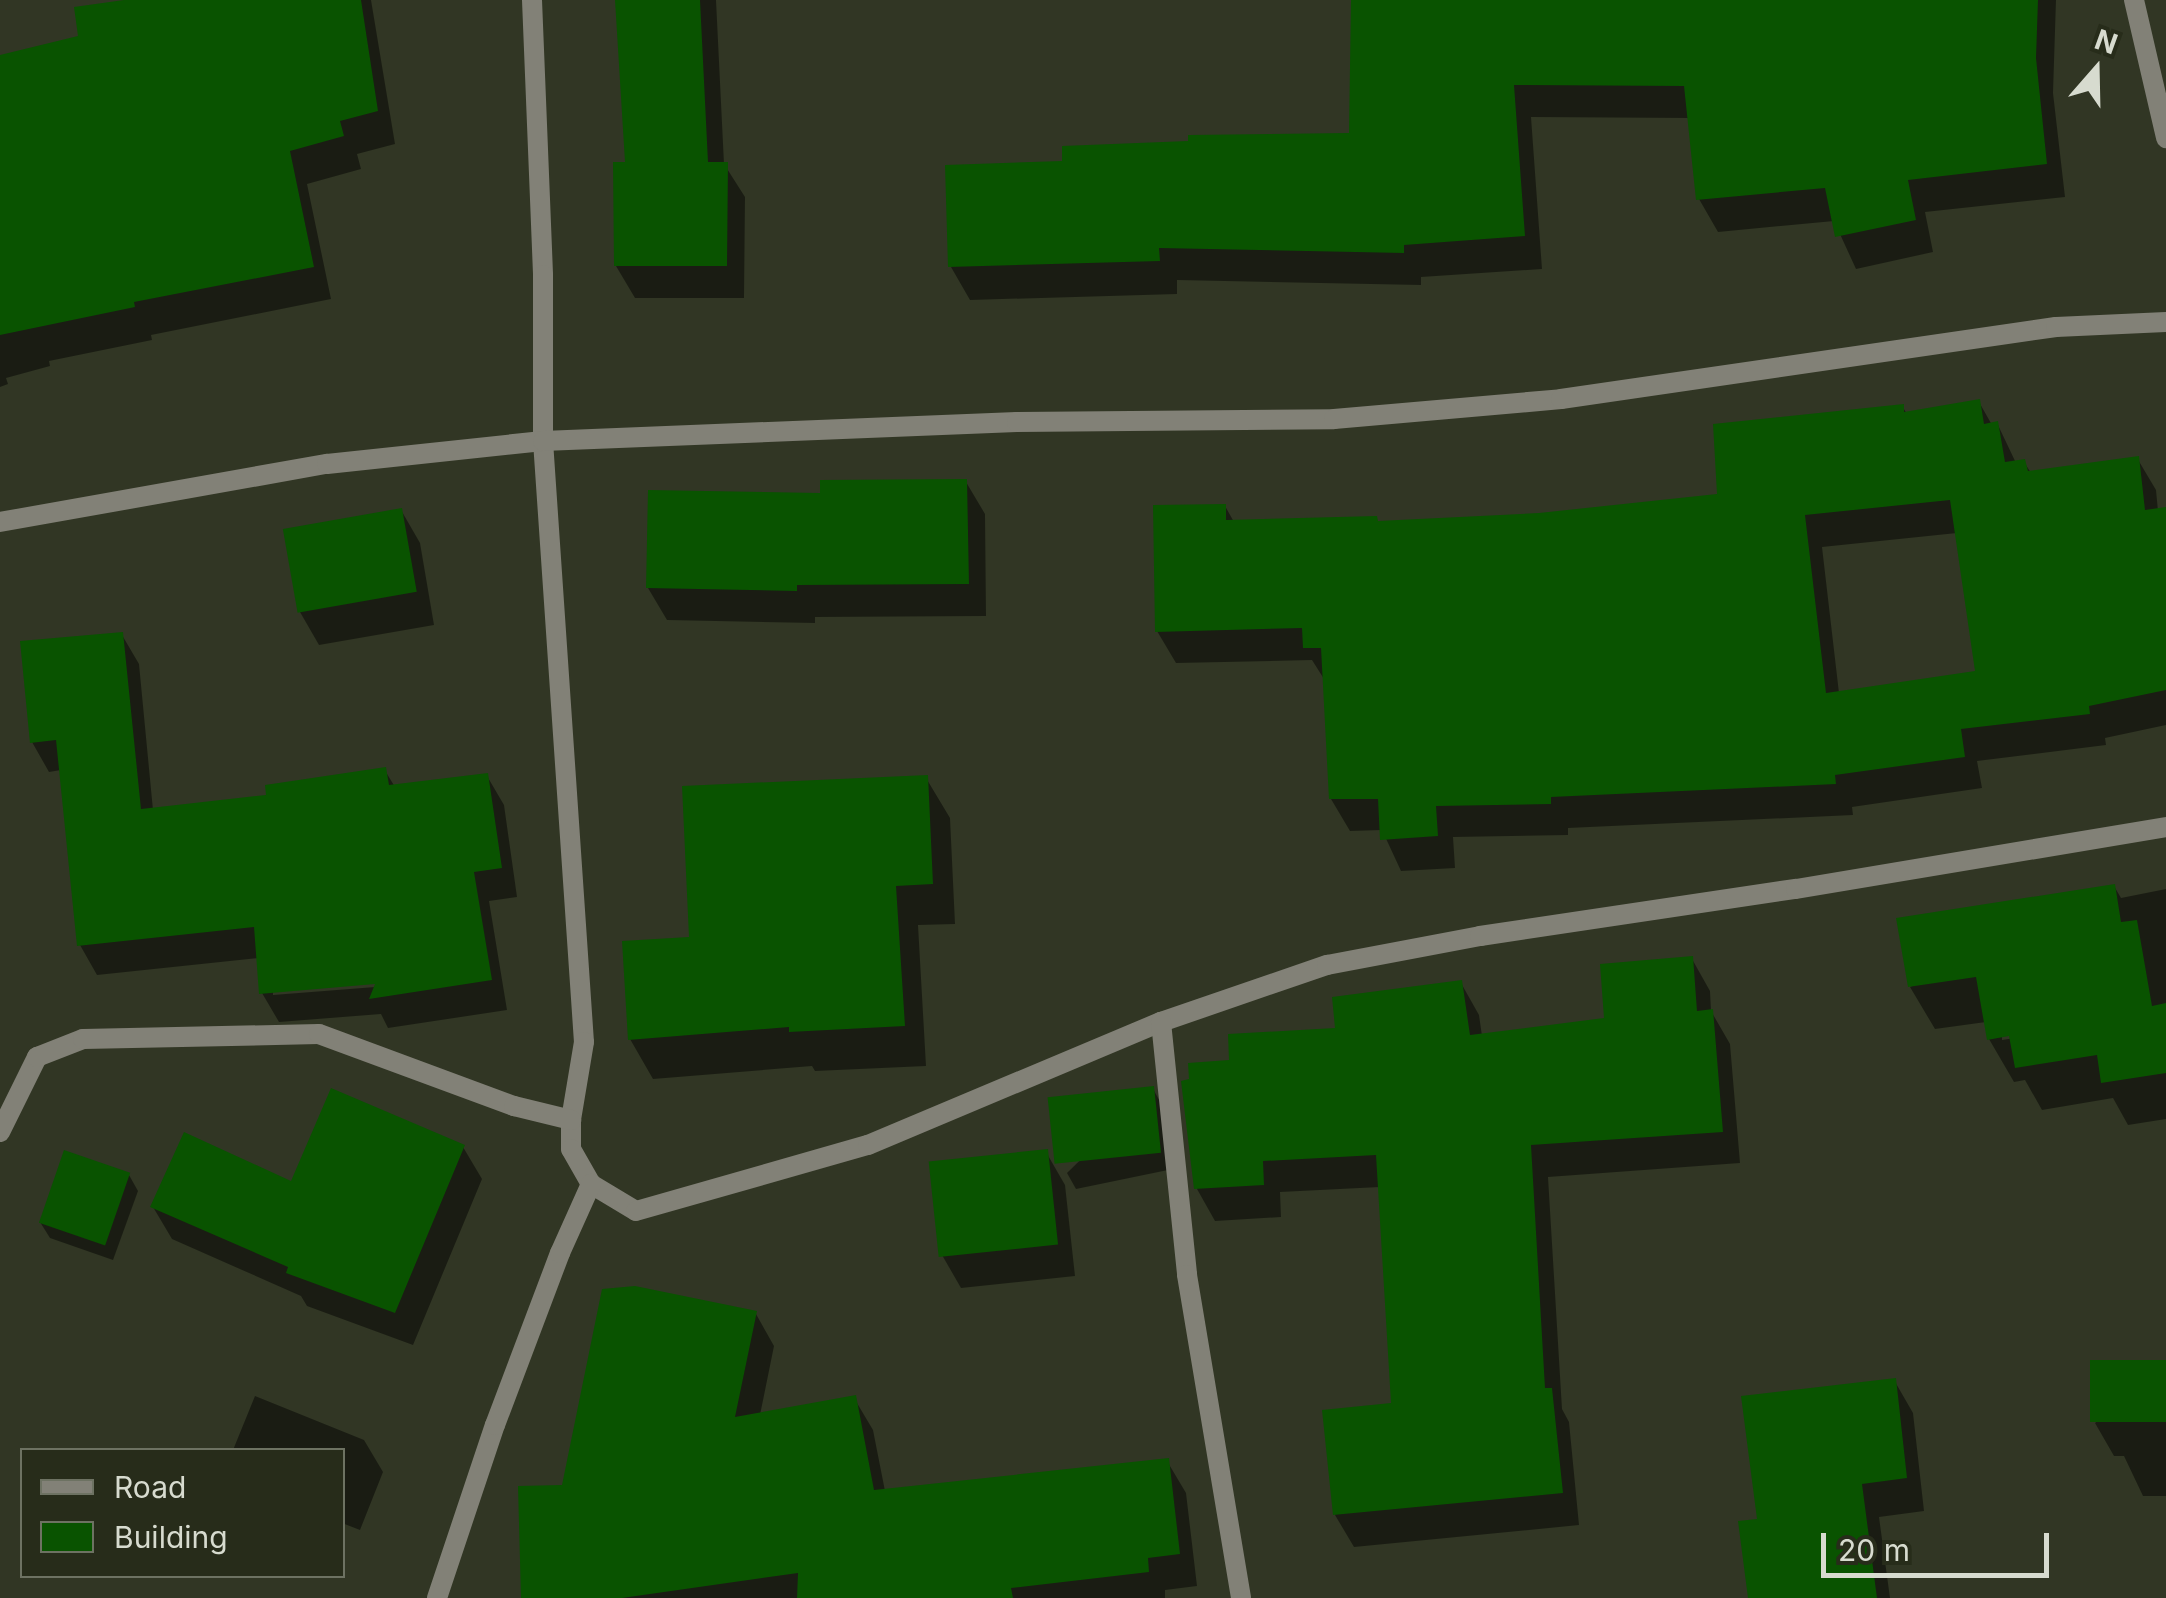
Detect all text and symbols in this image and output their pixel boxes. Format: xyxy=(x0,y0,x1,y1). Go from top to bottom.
north arrow xyxy=(2046,20,2146,120)
text: N xyxy=(2090,22,2122,61)
legend xyxy=(20,1448,345,1578)
text: Road xyxy=(114,1469,186,1505)
scale bar xyxy=(1826,1513,2054,1575)
text: Building xyxy=(114,1519,228,1555)
text: 20 m xyxy=(1838,1532,1910,1568)

